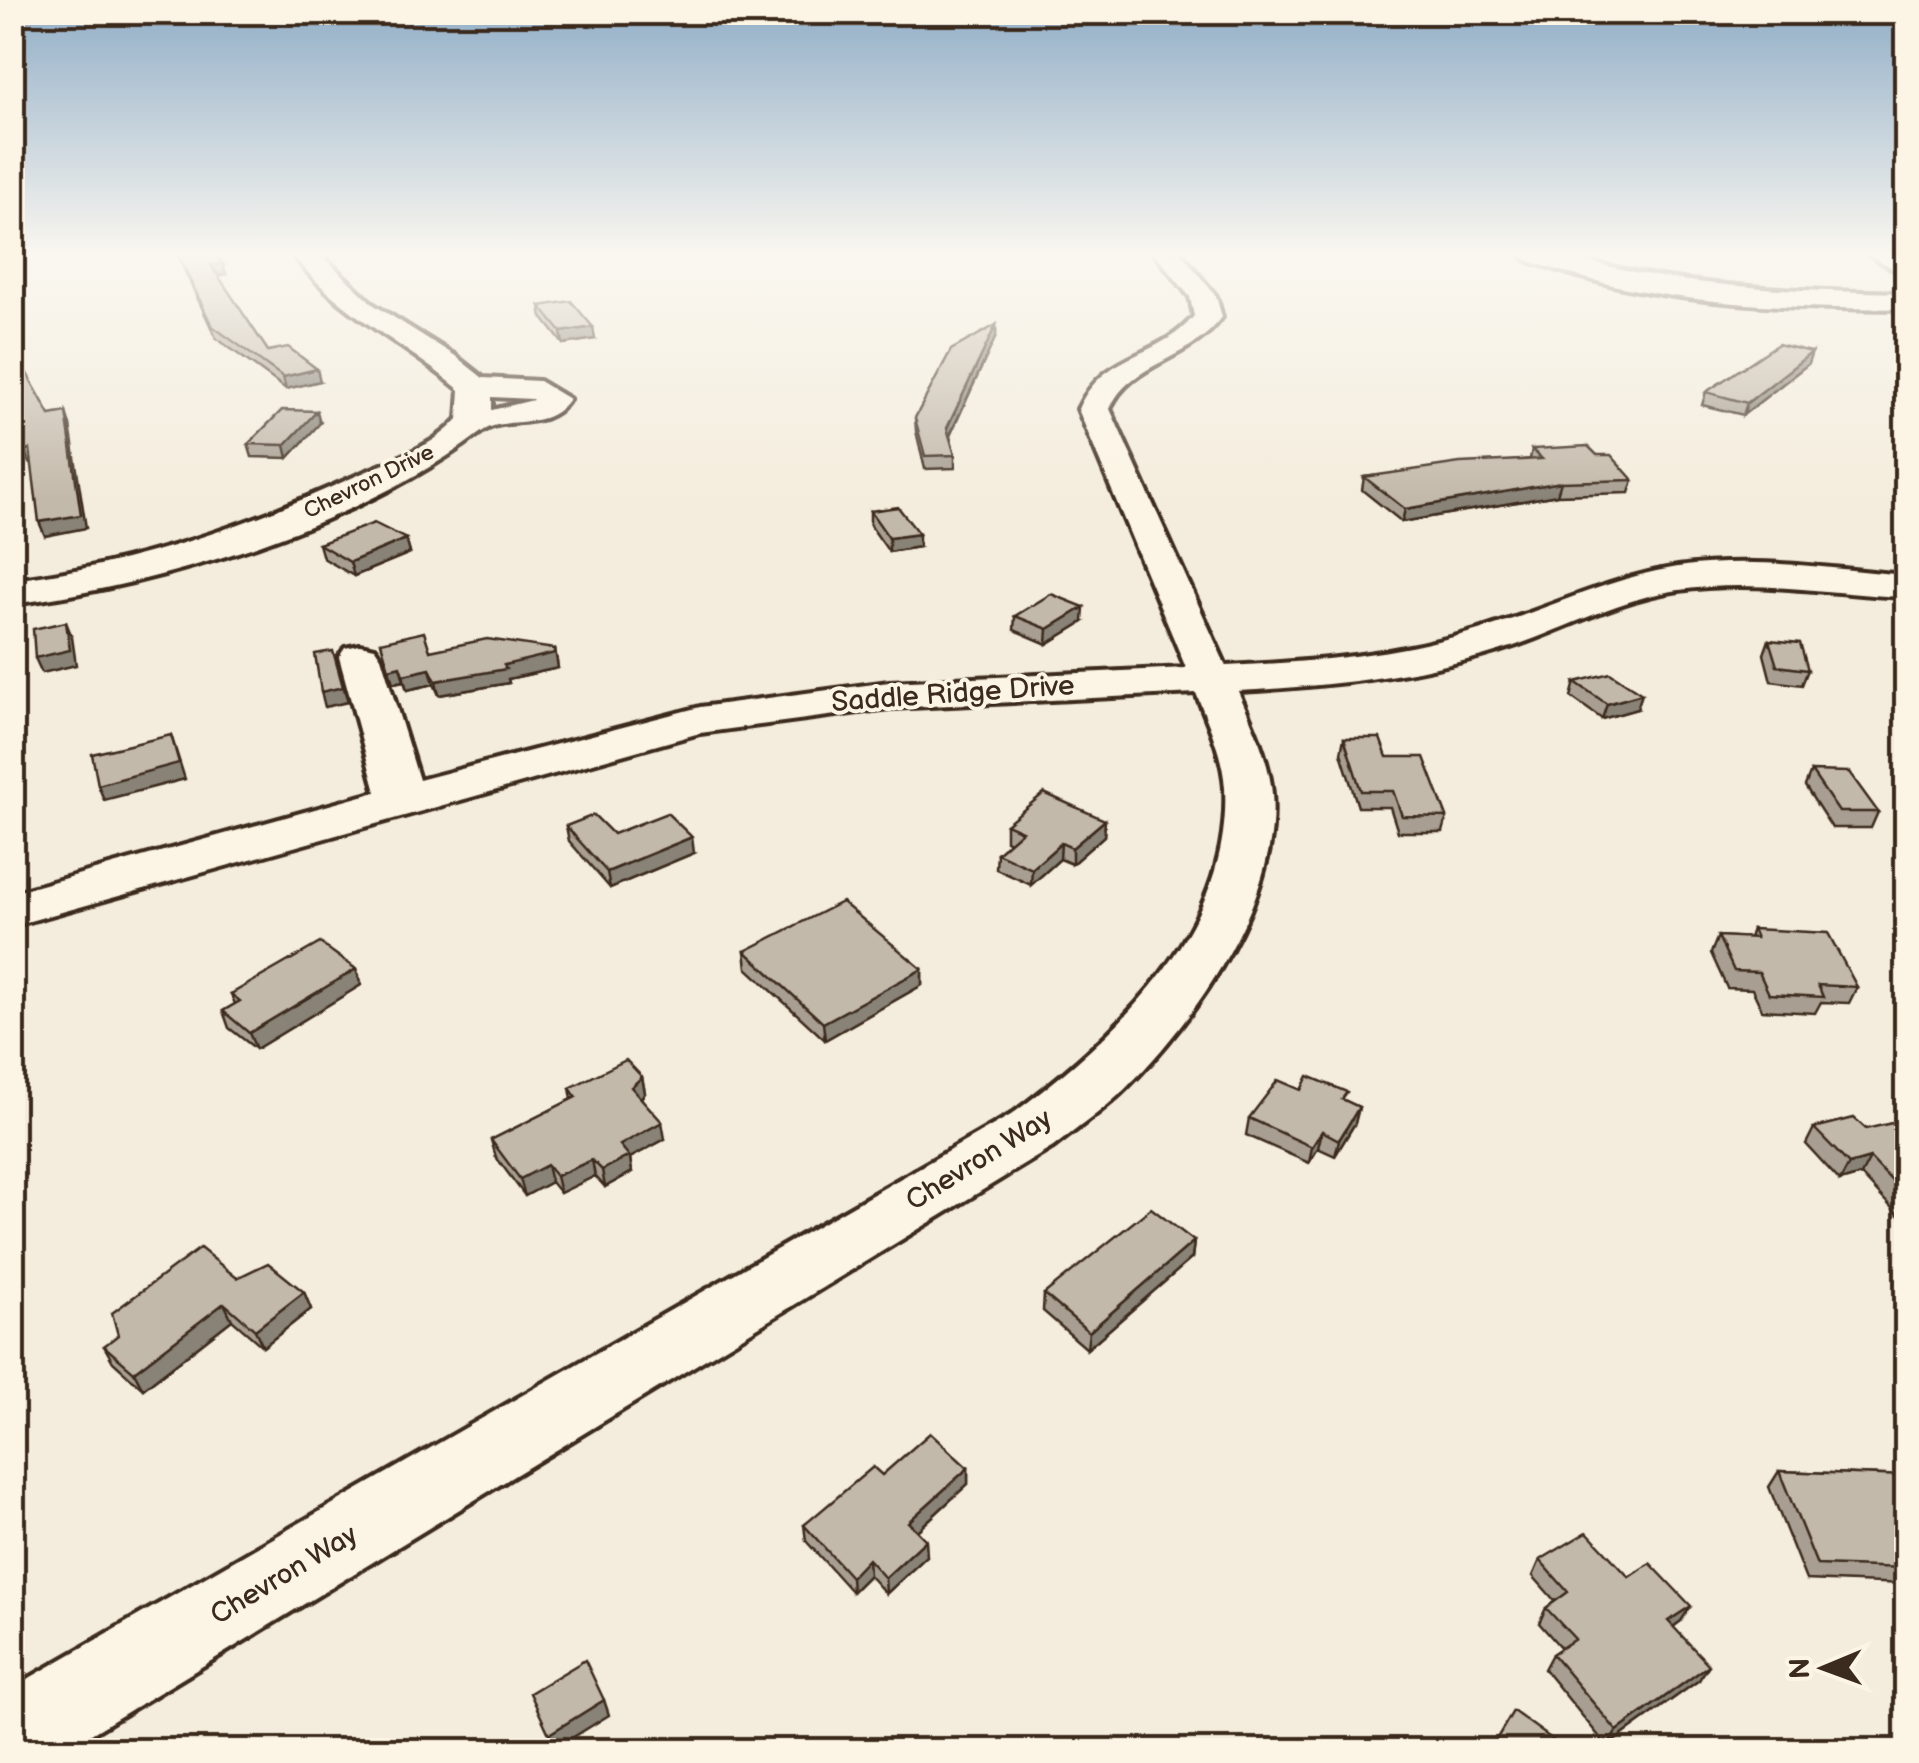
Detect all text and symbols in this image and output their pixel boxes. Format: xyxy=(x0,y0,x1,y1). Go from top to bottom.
street label: Chevron Drive xyxy=(300,439,438,525)
street label: Saddle Ridge Drive xyxy=(830,669,1076,719)
street label: Chevron Way xyxy=(900,1102,1058,1218)
street label: Chevron Way xyxy=(205,1518,364,1632)
north arrow xyxy=(1774,1618,1874,1718)
text: N xyxy=(1784,1658,1817,1679)

